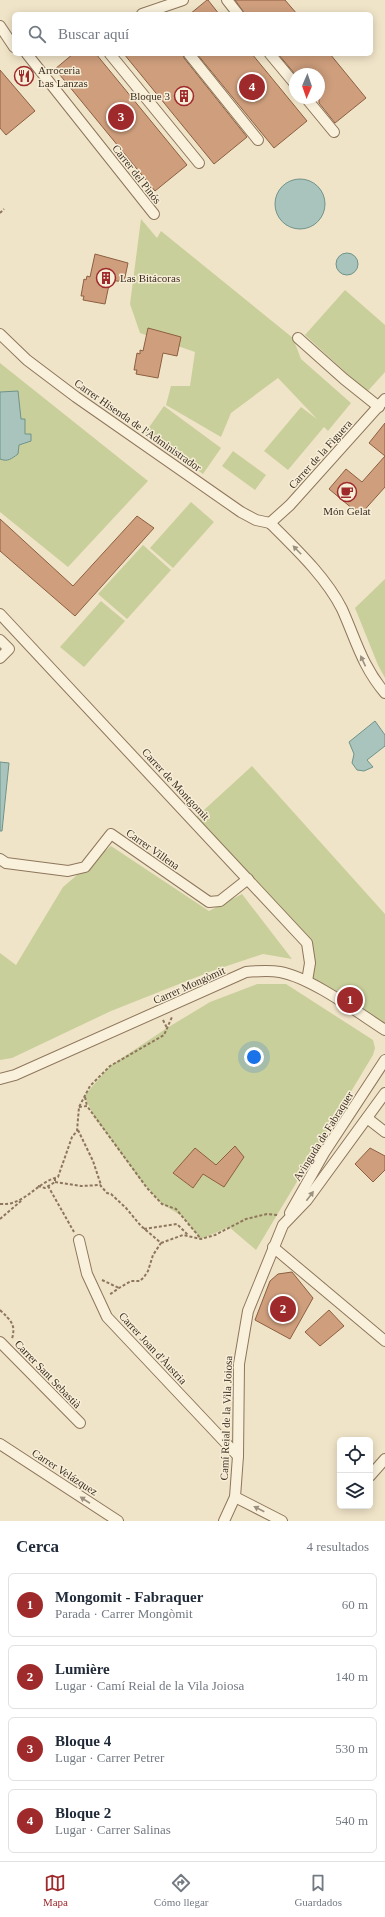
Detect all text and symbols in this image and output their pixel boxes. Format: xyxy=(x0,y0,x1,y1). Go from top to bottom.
search box xyxy=(12,12,373,56)
icon: search xyxy=(26,23,48,45)
text: Buscar aquí xyxy=(58,26,129,42)
place label: Arroceria Las Lanzas xyxy=(38,64,88,89)
restaurant icon: Arroceria Las Lanzas xyxy=(13,65,35,87)
north arrow xyxy=(289,68,325,104)
pin: 4 xyxy=(239,72,265,102)
building icon: Bloque 3 xyxy=(173,85,195,107)
place label: Bloque 3 xyxy=(130,90,170,102)
pin: 3 xyxy=(108,102,134,132)
street label: Carrer del Pinós xyxy=(110,142,164,206)
building icon: Las Bitácoras xyxy=(95,267,117,289)
place label: Las Bitácoras xyxy=(120,272,180,284)
street label: Carrer Hisenda de l'Administrador xyxy=(72,377,204,474)
street label: Carrer de la Figuera xyxy=(286,417,354,491)
cafe icon: Món Gelat xyxy=(336,481,358,503)
place label: Món Gelat xyxy=(323,505,371,517)
one-way arrow xyxy=(292,545,302,555)
one-way arrow xyxy=(360,655,366,667)
street label: Carrer de Montgomit xyxy=(140,746,212,822)
street label: Carrer Villena xyxy=(124,826,182,872)
street label: Carrer Mongòmit xyxy=(151,964,227,1006)
pin: 1 xyxy=(337,985,363,1015)
your location xyxy=(244,1047,264,1067)
street label: Avinguda de Fabraquer xyxy=(291,1089,356,1183)
one-way arrow xyxy=(305,1191,314,1202)
pin: 2 xyxy=(270,1294,296,1324)
street label: Carrer Joan d'Àustria xyxy=(117,1310,189,1386)
street label: Carrer Sant Sebastià xyxy=(12,1338,84,1411)
street label: Camí Reial de la Vila Joiosa xyxy=(218,1355,234,1481)
map controls xyxy=(337,1437,373,1509)
button: locate xyxy=(337,1437,373,1473)
street label: Carrer Velázquez xyxy=(30,1446,100,1498)
button: layers xyxy=(337,1473,373,1509)
one-way arrow xyxy=(79,1496,91,1503)
one-way arrow xyxy=(253,1506,264,1512)
text: Cerca xyxy=(16,1537,59,1556)
text: 4 resultados xyxy=(307,1539,369,1554)
text: Mongomit - Fabraquer xyxy=(55,1589,203,1605)
text: 1 xyxy=(27,1597,33,1612)
text: 60 m xyxy=(342,1597,368,1612)
text: Parada · Carrer Mongòmit xyxy=(55,1606,193,1621)
text: Lumière xyxy=(55,1661,110,1677)
text: 2 xyxy=(27,1669,33,1684)
text: 140 m xyxy=(335,1669,368,1684)
text: Lugar · Camí Reial de la Vila Joiosa xyxy=(55,1678,244,1693)
text: Bloque 4 xyxy=(55,1733,111,1749)
text: 3 xyxy=(27,1741,33,1756)
text: 530 m xyxy=(335,1741,368,1756)
text: Lugar · Carrer Petrer xyxy=(55,1750,164,1765)
text: Bloque 2 xyxy=(55,1805,111,1821)
text: 4 xyxy=(27,1813,33,1828)
text: 540 m xyxy=(335,1813,368,1828)
text: Lugar · Carrer Salinas xyxy=(55,1822,171,1837)
tab: Mapa xyxy=(43,1872,68,1908)
tab: Cómo llegar xyxy=(154,1872,209,1908)
tab: Guardados xyxy=(294,1872,342,1908)

